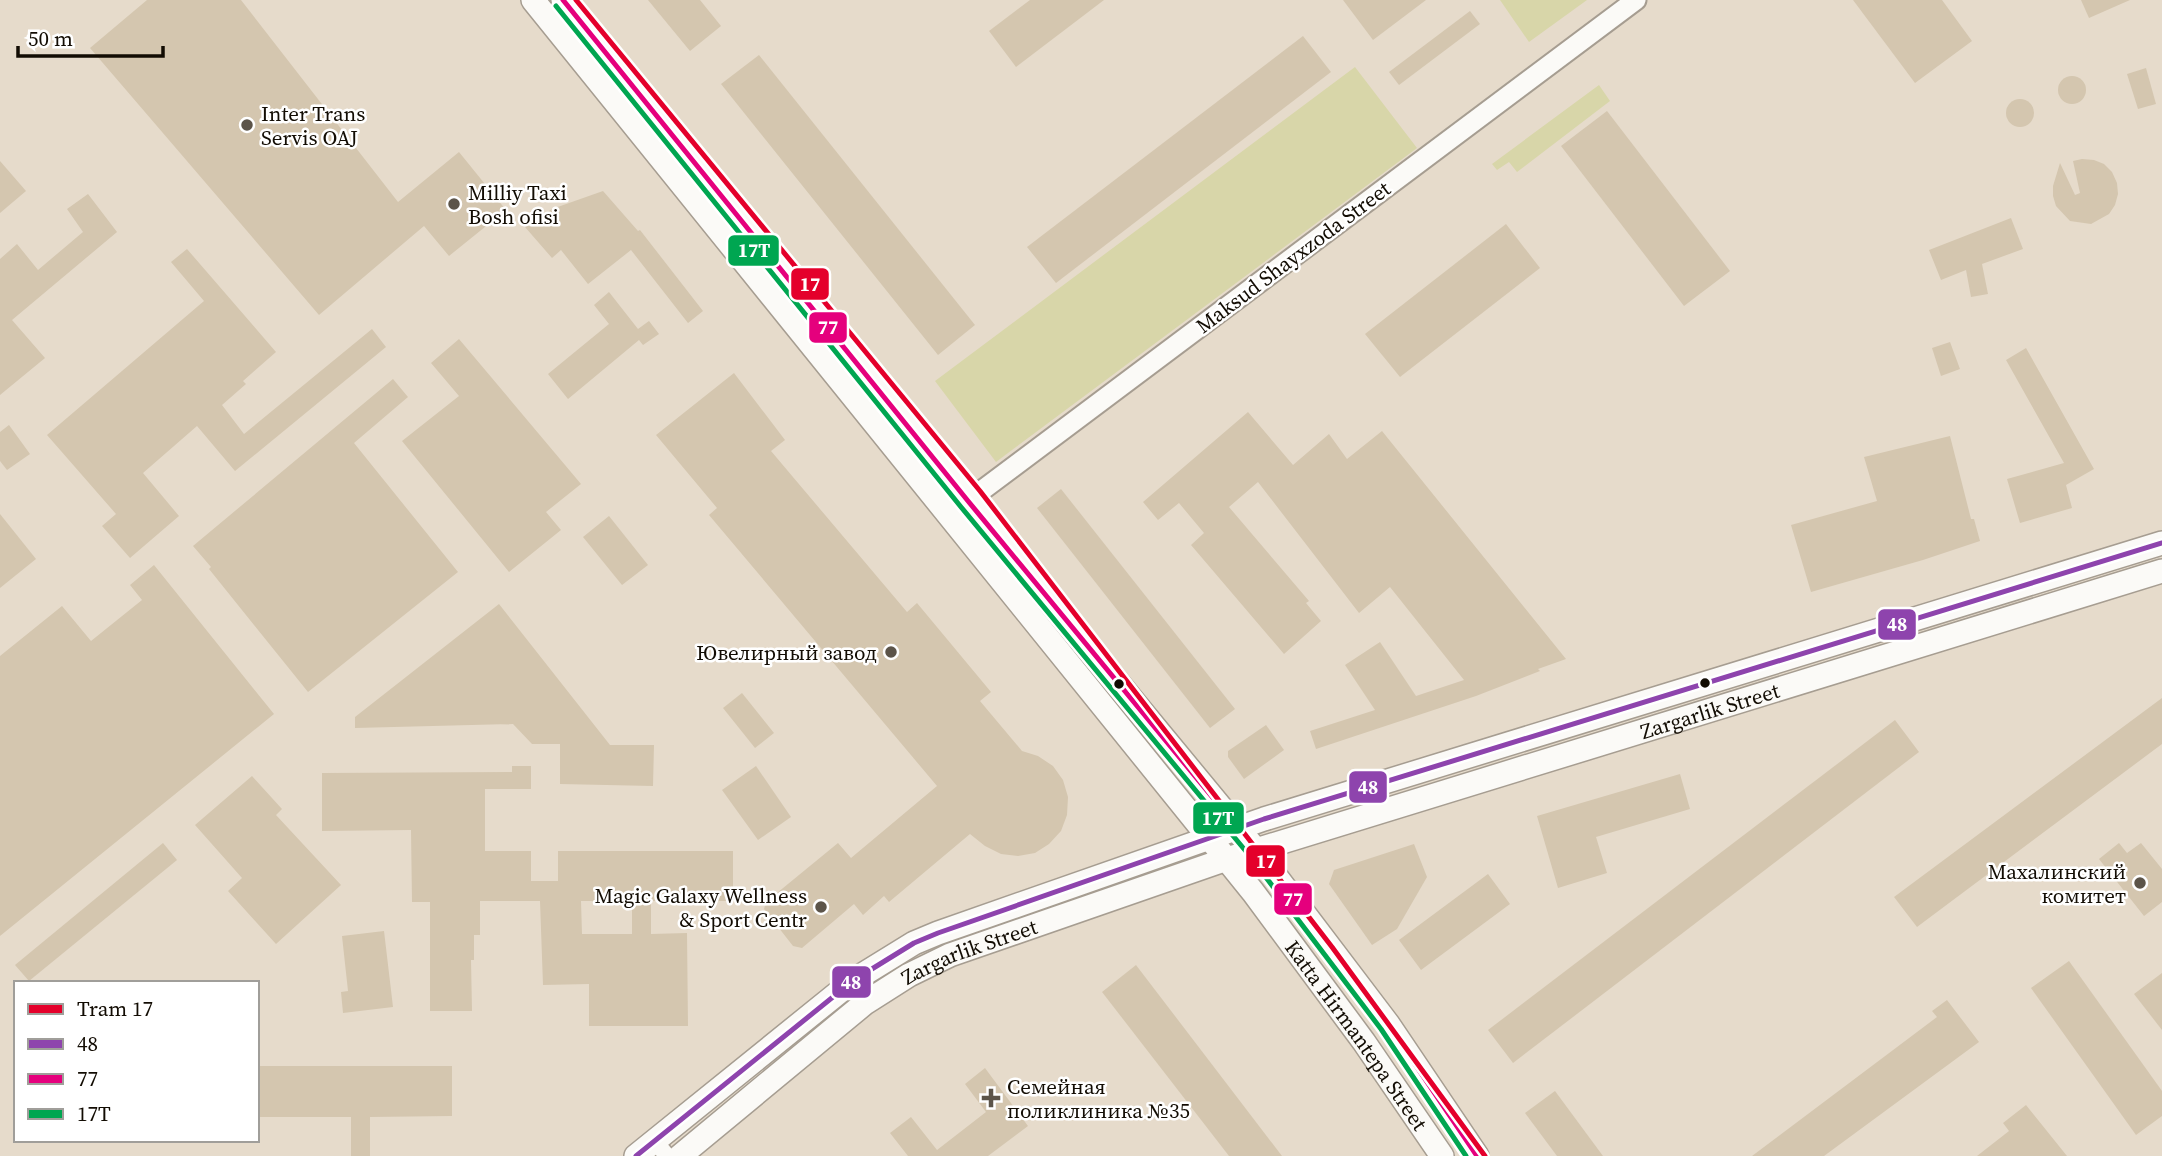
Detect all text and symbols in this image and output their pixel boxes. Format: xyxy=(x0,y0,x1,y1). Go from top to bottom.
scale bar xyxy=(18,14,163,58)
text: 50 m xyxy=(28,24,73,53)
place label: Inter Trans Servis OAJ xyxy=(261,99,365,152)
marker: Inter Trans Servis OAJ xyxy=(239,117,255,133)
street label: Maksud Shayxzoda Street xyxy=(1190,174,1396,340)
place label: Milliy Taxi Bosh ofisi xyxy=(468,178,567,231)
marker: Milliy Taxi Bosh ofisi xyxy=(446,196,462,212)
line badge: 17T xyxy=(727,234,780,267)
text: 17T xyxy=(738,237,770,263)
line badge: 17 xyxy=(790,267,830,301)
text: 17 xyxy=(800,271,820,297)
line badge: 77 xyxy=(808,311,848,344)
text: 77 xyxy=(818,314,838,340)
line badge: 48 xyxy=(1877,608,1917,641)
text: 48 xyxy=(1887,611,1907,637)
place label: Ювелирный завод xyxy=(696,638,877,667)
marker: Ювелирный завод xyxy=(883,644,899,660)
street label: Zargarlik Street xyxy=(1637,675,1783,745)
unlabelled marker xyxy=(1698,676,1712,690)
unlabelled marker xyxy=(1112,677,1126,691)
line badge: 48 xyxy=(1348,770,1388,804)
text: 48 xyxy=(1358,774,1378,800)
line badge: 17T xyxy=(1192,801,1245,835)
text: 17T xyxy=(1202,805,1234,831)
line badge: 17 xyxy=(1245,844,1286,878)
text: 17 xyxy=(1256,848,1276,874)
place label: Махалинский комитет xyxy=(1988,857,2126,910)
marker: Махалинский комитет xyxy=(2132,875,2148,891)
place label: Magic Galaxy Wellness & Sport Centr xyxy=(595,881,807,934)
line badge: 77 xyxy=(1273,882,1313,916)
text: 77 xyxy=(1283,886,1303,912)
marker: Magic Galaxy Wellness & Sport Centr xyxy=(813,899,829,915)
street label: Zargarlik Street xyxy=(895,911,1041,991)
street label: Katta Hirmаntepa Street xyxy=(1279,934,1435,1136)
line badge: 48 xyxy=(831,965,872,999)
text: 48 xyxy=(841,969,861,995)
legend xyxy=(14,981,259,1142)
text: Tram 17 xyxy=(77,994,153,1023)
text: 48 xyxy=(77,1029,98,1058)
text: 77 xyxy=(77,1064,98,1093)
place label: Семейная поликлиника №35 xyxy=(1007,1072,1190,1125)
marker: Семейная поликлиника №35 xyxy=(981,1088,1001,1108)
text: 17T xyxy=(77,1099,111,1128)

